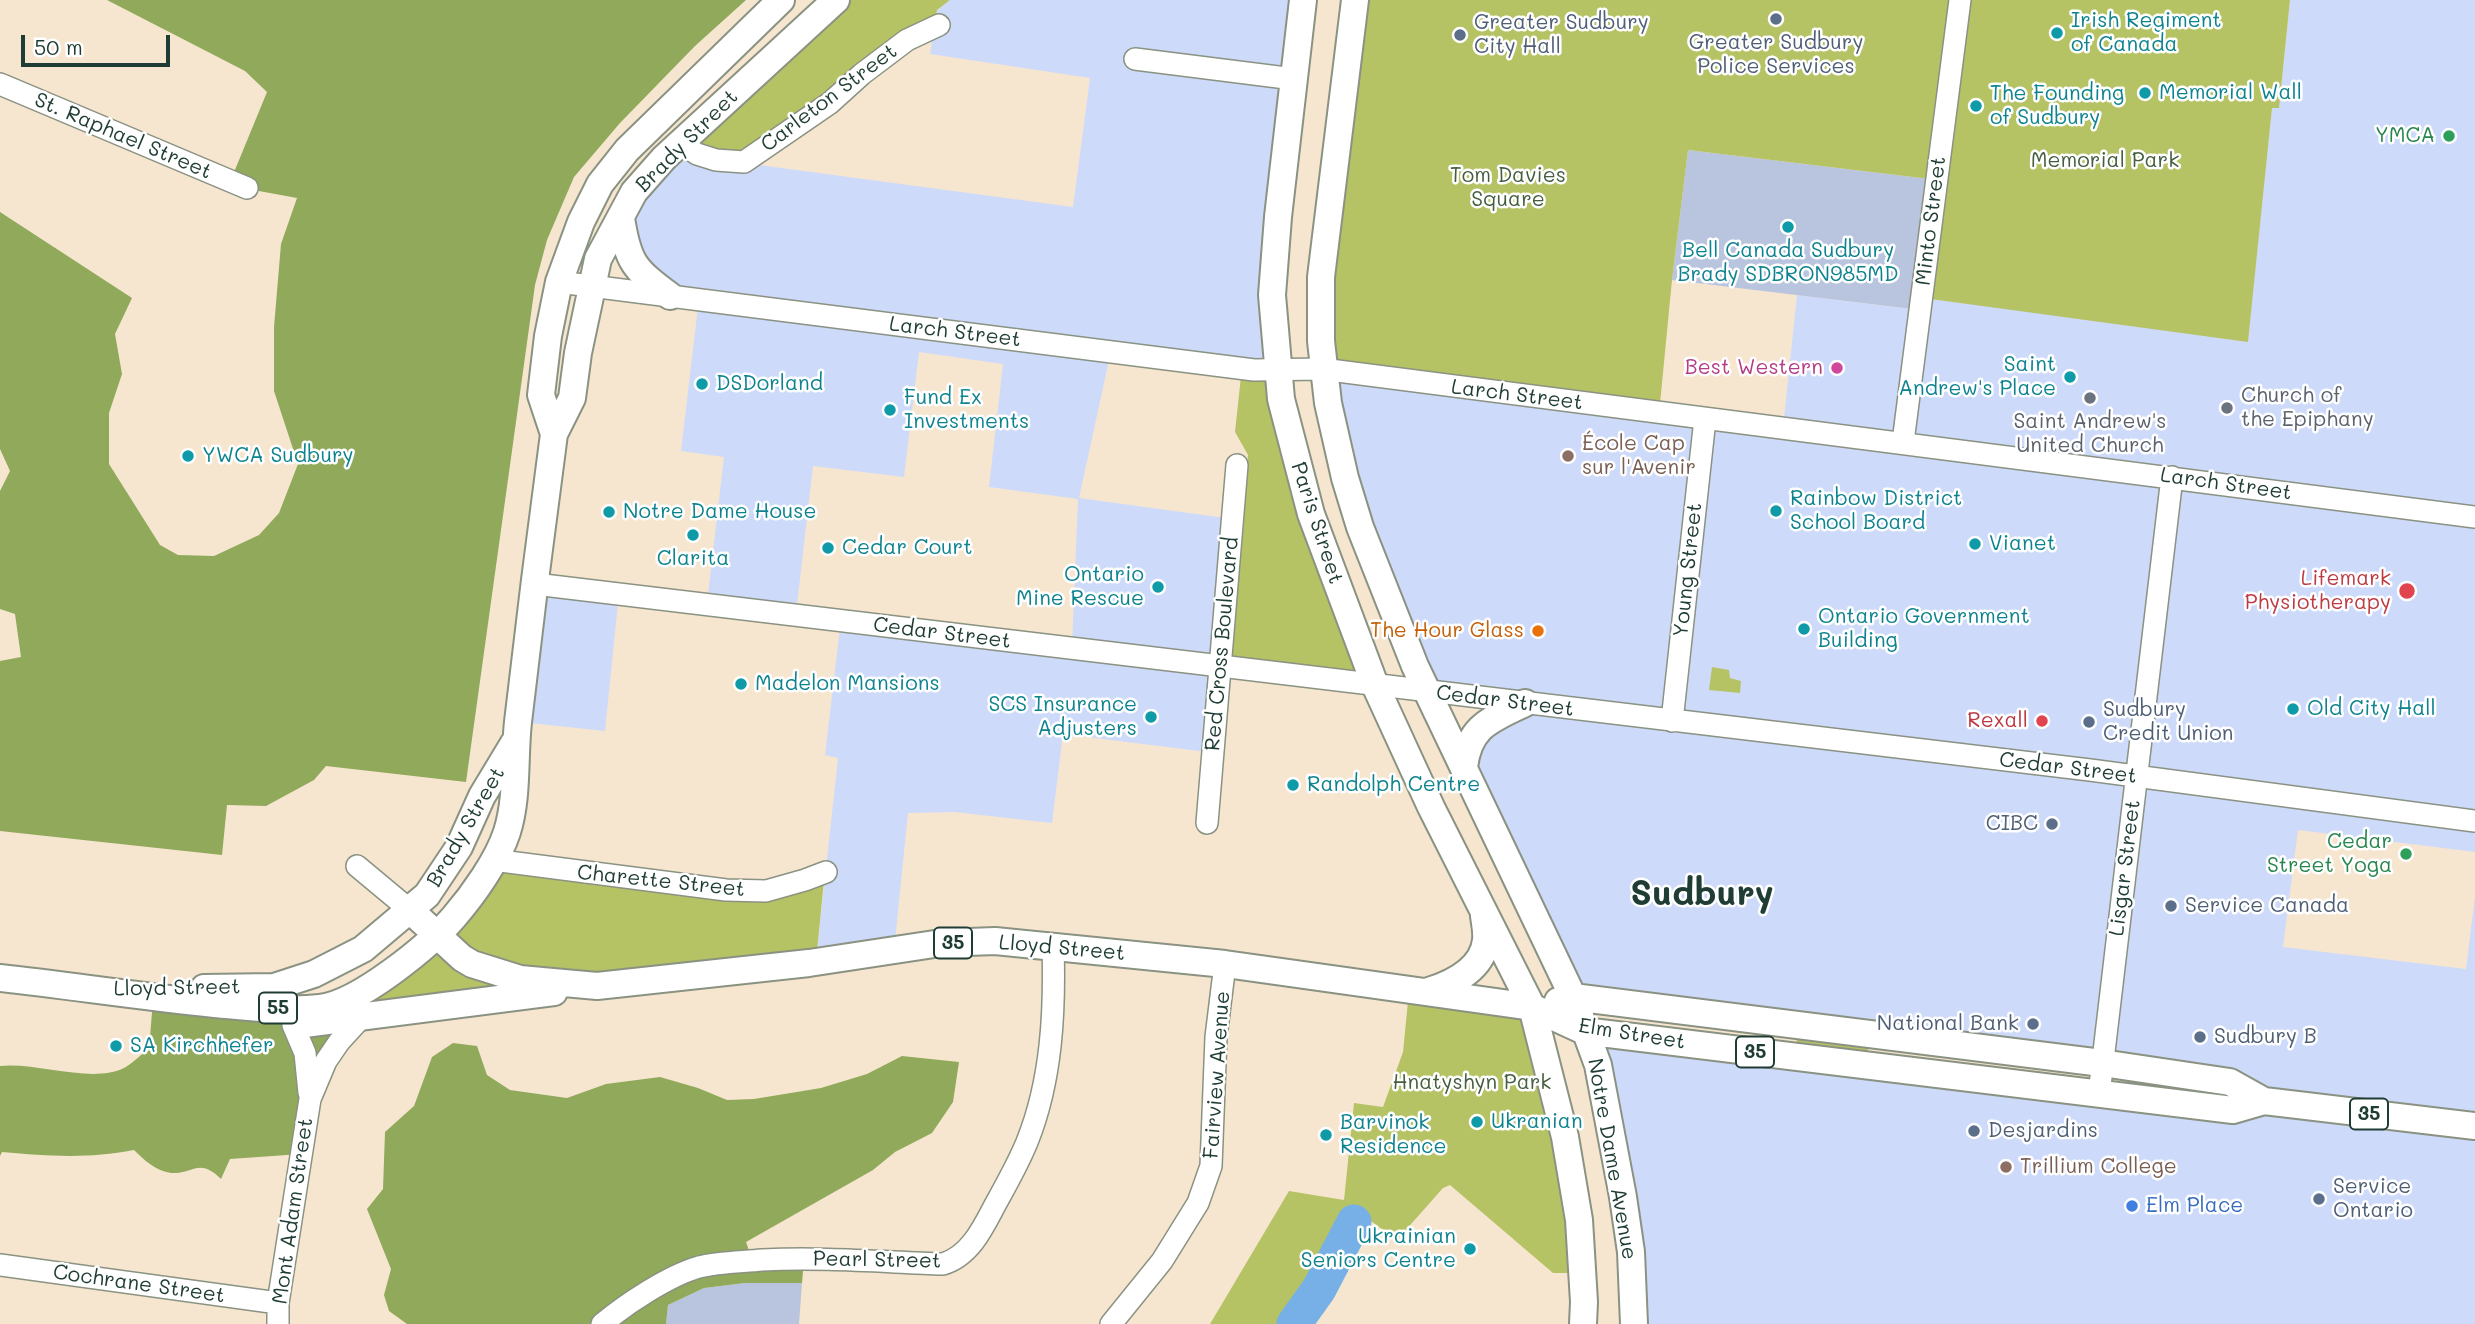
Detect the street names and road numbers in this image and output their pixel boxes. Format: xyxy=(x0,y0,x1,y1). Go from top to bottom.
street label: Carleton Street xyxy=(756,39,902,157)
street label: Brady Street xyxy=(631,85,743,197)
street label: St. Raphael Street xyxy=(31,87,215,185)
street label: Minto Street xyxy=(1911,155,1951,287)
street label: Larch Street xyxy=(888,311,1022,353)
street label: Larch Street xyxy=(1450,374,1584,416)
street label: Paris Street xyxy=(1285,459,1349,587)
street label: Larch Street xyxy=(2159,462,2293,506)
street label: Young Street xyxy=(1668,502,1708,638)
street label: Red Cross Boulevard xyxy=(1200,536,1244,752)
street label: Cedar Street xyxy=(872,612,1012,654)
street label: Cedar Street xyxy=(1435,680,1575,722)
street label: Cedar Street xyxy=(1998,747,2138,789)
street label: Brady Street xyxy=(421,762,511,892)
street label: Lisgar Street xyxy=(2104,798,2146,938)
street label: Charette Street xyxy=(576,860,746,902)
road number: 35 xyxy=(934,928,972,959)
street label: Lloyd Street xyxy=(998,930,1126,966)
street label: Lloyd Street xyxy=(113,974,241,1002)
street label: Fairview Avenue xyxy=(1199,990,1235,1160)
road number: 55 xyxy=(259,992,297,1024)
street label: Elm Street xyxy=(1577,1013,1687,1055)
road number: 35 xyxy=(1736,1036,1774,1068)
street label: Notre Dame Avenue xyxy=(1582,1056,1642,1262)
road number: 35 xyxy=(2350,1098,2388,1130)
street label: Mont Adam Street xyxy=(267,1116,319,1306)
street label: Pearl Street xyxy=(813,1246,941,1274)
street label: Cochrane Street xyxy=(51,1259,227,1309)

